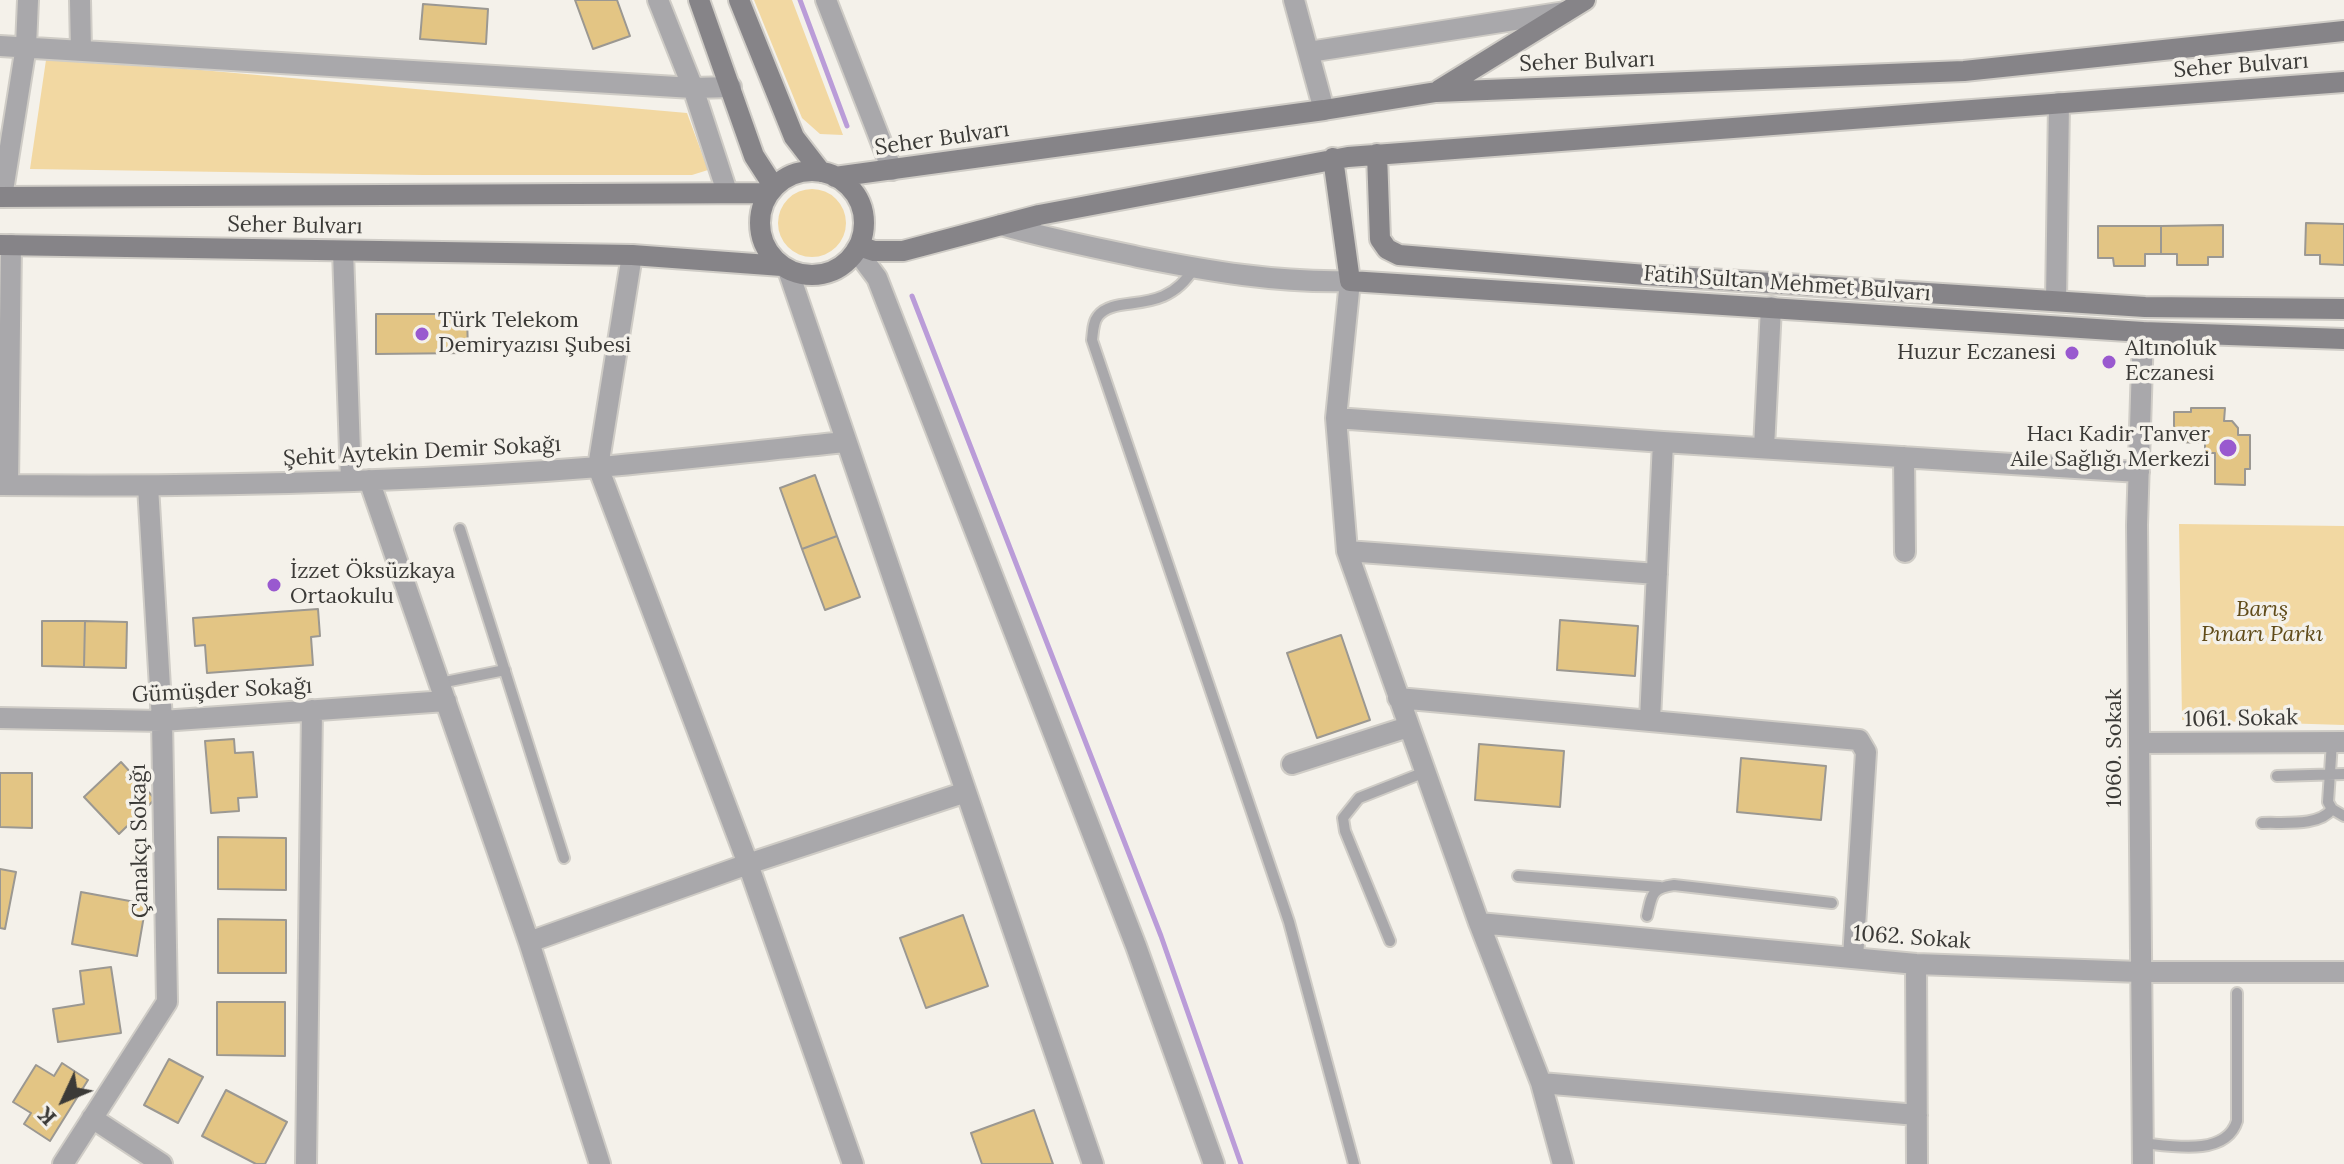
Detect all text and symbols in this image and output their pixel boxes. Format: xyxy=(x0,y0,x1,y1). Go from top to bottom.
street label: Seher Bulvarı xyxy=(1519,46,1655,78)
street label: Seher Bulvarı xyxy=(2173,48,2309,84)
street label: Seher Bulvarı xyxy=(873,117,1011,161)
street label: Seher Bulvarı xyxy=(227,212,363,240)
street label: Fatih Sultan Mehmet Bulvarı xyxy=(1642,261,1932,307)
place label: Türk Telekom Demiryazısı Şubesi xyxy=(438,308,631,360)
marker: Türk Telekom Demiryazısı Şubesi xyxy=(413,325,431,343)
place label: Altınoluk Eczanesi xyxy=(2125,336,2217,388)
place label: Huzur Eczanesi xyxy=(1897,340,2056,366)
marker: Huzur Eczanesi xyxy=(2063,344,2081,362)
marker: Altınoluk Eczanesi xyxy=(2100,353,2118,371)
place label: Hacı Kadir Tanver Aile Sağlığı Merkezi xyxy=(2011,422,2210,474)
street label: Şehit Aytekin Demir Sokağı xyxy=(282,432,562,472)
marker: Hacı Kadir Tanver Aile Sağlığı Merkezi xyxy=(2217,437,2239,459)
place label: İzzet Öksüzkaya Ortaokulu xyxy=(290,559,455,610)
marker: İzzet Öksüzkaya Ortaokulu xyxy=(265,576,283,594)
park label: Barış Pınarı Parkı xyxy=(2201,597,2323,648)
street label: Gümüşder Sokağı xyxy=(131,673,313,709)
street label: 1060. Sokak xyxy=(2102,688,2128,808)
street label: 1061. Sokak xyxy=(2184,705,2298,733)
street label: Çanakçı Sokağı xyxy=(125,764,155,918)
street label: 1062. Sokak xyxy=(1852,921,1972,955)
north arrow xyxy=(24,1060,104,1140)
text: K xyxy=(31,1101,62,1132)

